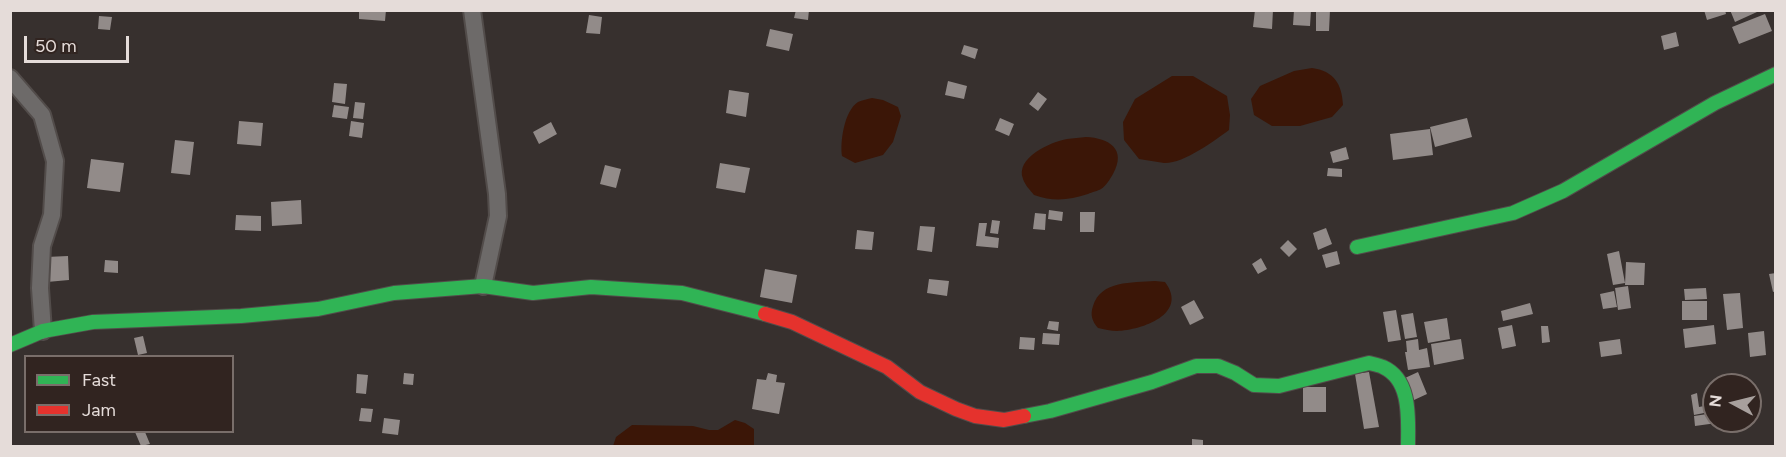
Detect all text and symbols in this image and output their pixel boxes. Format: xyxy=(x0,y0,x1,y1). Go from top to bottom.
scale bar xyxy=(27,24,132,62)
text: 50 m xyxy=(35,35,77,57)
legend xyxy=(24,355,234,433)
text: Fast xyxy=(82,369,116,391)
north arrow xyxy=(1702,373,1762,433)
text: N xyxy=(1705,394,1726,408)
text: Jam xyxy=(82,399,116,421)

